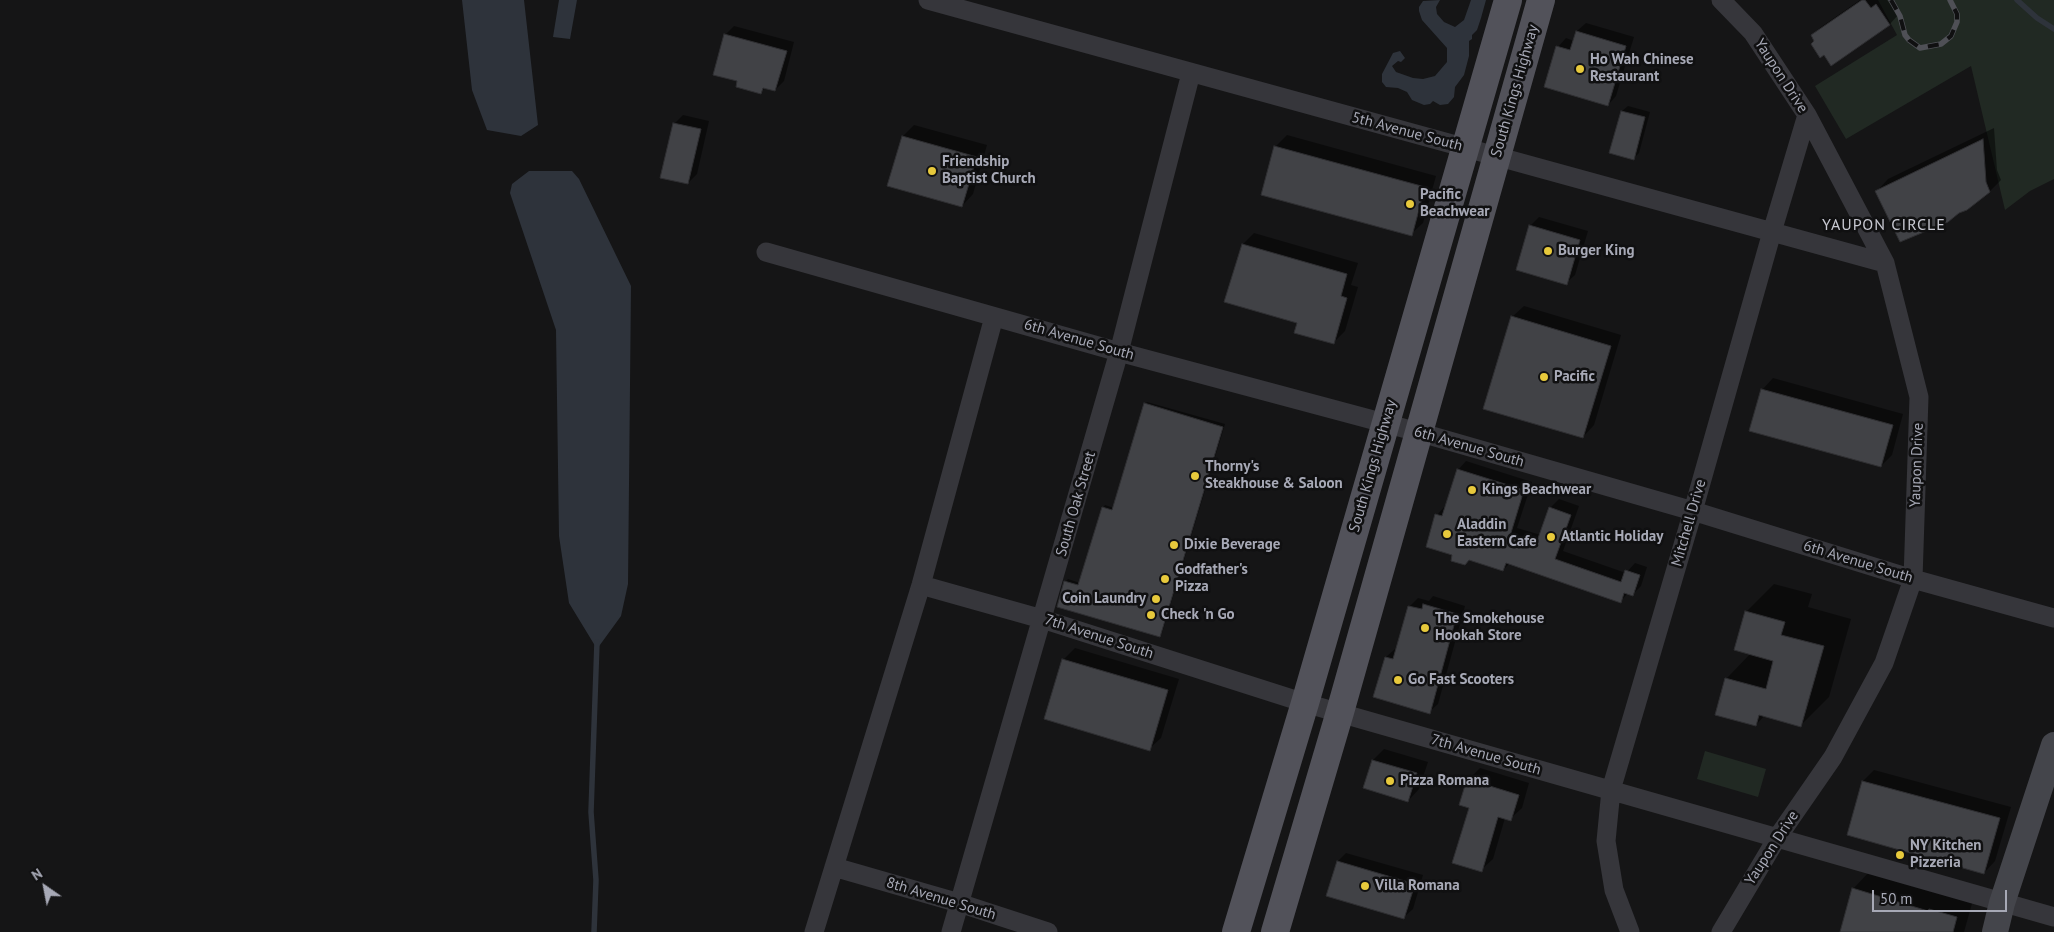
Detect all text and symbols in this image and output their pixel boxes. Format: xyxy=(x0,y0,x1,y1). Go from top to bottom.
street label: South Kings Highway xyxy=(1487,23,1543,159)
street label: Yaupon Drive xyxy=(1750,36,1812,116)
place label: Ho Wah Chinese Restaurant xyxy=(1590,51,1694,86)
marker: Ho Wah Chinese Restaurant xyxy=(1574,63,1586,75)
street label: 5th Avenue South xyxy=(1350,109,1464,155)
place label: Friendship Baptist Church xyxy=(942,153,1036,188)
marker: Friendship Baptist Church xyxy=(926,165,938,177)
place label: Pacific Beachwear xyxy=(1420,186,1490,221)
marker: Pacific Beachwear xyxy=(1404,198,1416,210)
district label: YAUPON CIRCLE xyxy=(1820,215,1948,235)
place label: Burger King xyxy=(1558,242,1634,260)
marker: Burger King xyxy=(1542,245,1554,257)
street label: 6th Avenue South xyxy=(1022,316,1136,364)
place label: Pacific xyxy=(1554,368,1595,386)
marker: Pacific xyxy=(1538,371,1550,383)
street label: South Kings Highway xyxy=(1345,398,1401,534)
street label: Yaupon Drive xyxy=(1907,422,1927,508)
street label: 6th Avenue South xyxy=(1412,423,1526,471)
street label: South Oak Street xyxy=(1052,449,1100,559)
place label: Thorny's Steakhouse & Saloon xyxy=(1205,458,1343,493)
marker: Thorny's Steakhouse & Saloon xyxy=(1189,470,1201,482)
street label: Mitchell Drive xyxy=(1668,477,1710,569)
place label: Kings Beachwear xyxy=(1482,481,1591,499)
marker: Kings Beachwear xyxy=(1466,484,1478,496)
place label: Aladdin Eastern Cafe xyxy=(1457,516,1537,551)
marker: Aladdin Eastern Cafe xyxy=(1441,528,1453,540)
place label: Atlantic Holiday xyxy=(1561,528,1663,546)
marker: Atlantic Holiday xyxy=(1545,531,1557,543)
place label: Dixie Beverage xyxy=(1184,536,1280,554)
street label: 6th Avenue South xyxy=(1801,537,1915,587)
marker: Dixie Beverage xyxy=(1168,539,1180,551)
place label: Godfather's Pizza xyxy=(1175,561,1248,596)
marker: Godfather's Pizza xyxy=(1159,573,1171,585)
place label: Coin Laundry xyxy=(1062,590,1146,608)
marker: Coin Laundry xyxy=(1150,593,1162,605)
place label: Check 'n Go xyxy=(1161,606,1235,624)
marker: Check 'n Go xyxy=(1145,609,1157,621)
place label: The Smokehouse Hookah Store xyxy=(1435,610,1544,645)
street label: 7th Avenue South xyxy=(1042,611,1156,663)
marker: The Smokehouse Hookah Store xyxy=(1419,622,1431,634)
place label: Go Fast Scooters xyxy=(1408,671,1514,689)
marker: Go Fast Scooters xyxy=(1392,674,1404,686)
street label: 7th Avenue South xyxy=(1429,731,1543,779)
place label: Pizza Romana xyxy=(1400,772,1489,790)
marker: Pizza Romana xyxy=(1384,775,1396,787)
street label: Yaupon Drive xyxy=(1741,808,1803,888)
place label: NY Kitchen Pizzeria xyxy=(1910,837,1981,872)
marker: NY Kitchen Pizzeria xyxy=(1894,849,1906,861)
north arrow xyxy=(20,862,70,912)
text: N xyxy=(28,864,46,884)
street label: 8th Avenue South xyxy=(884,874,998,924)
place label: Villa Romana xyxy=(1375,877,1460,895)
marker: Villa Romana xyxy=(1359,880,1371,892)
scale bar xyxy=(1874,880,2009,912)
text: 50 m xyxy=(1880,889,1913,908)

